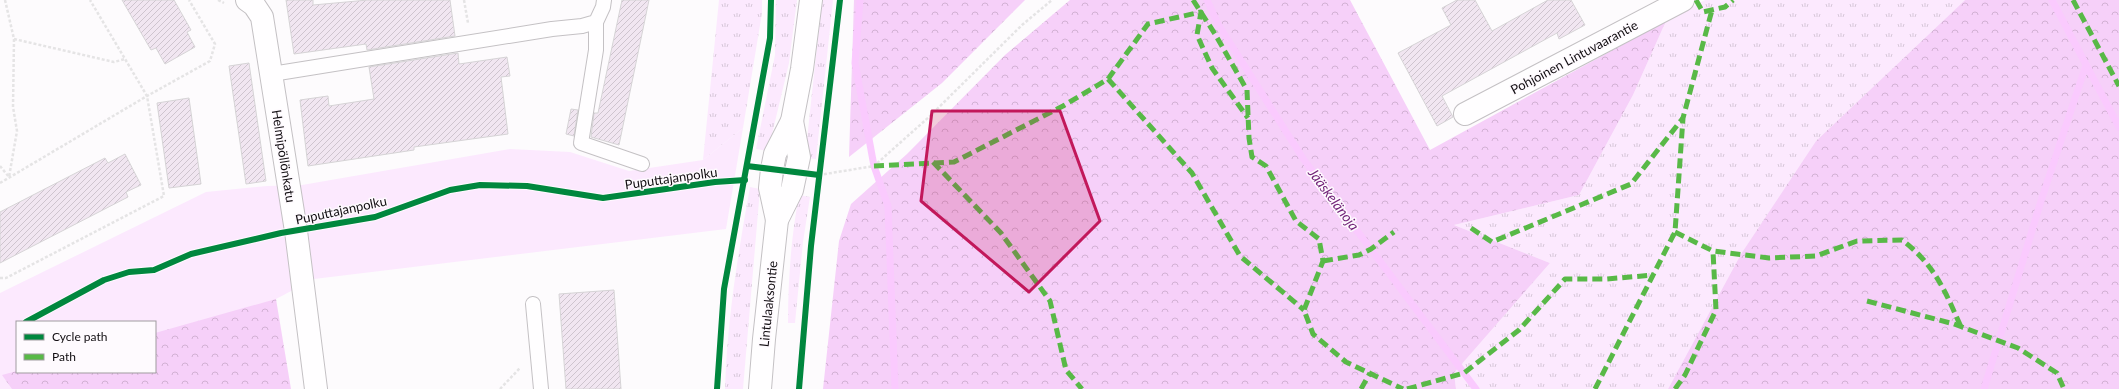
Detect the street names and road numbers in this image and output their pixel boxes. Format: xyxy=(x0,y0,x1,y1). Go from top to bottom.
street label: Pohjoinen Lintuvaarantie xyxy=(1508,17,1641,97)
street label: Helmipöllönkatu xyxy=(269,108,299,204)
street label: Puputtajanpolku xyxy=(624,164,718,192)
street label: Puputtajanpolku xyxy=(294,192,388,228)
street label: Lintulaaksontie xyxy=(756,260,780,348)

